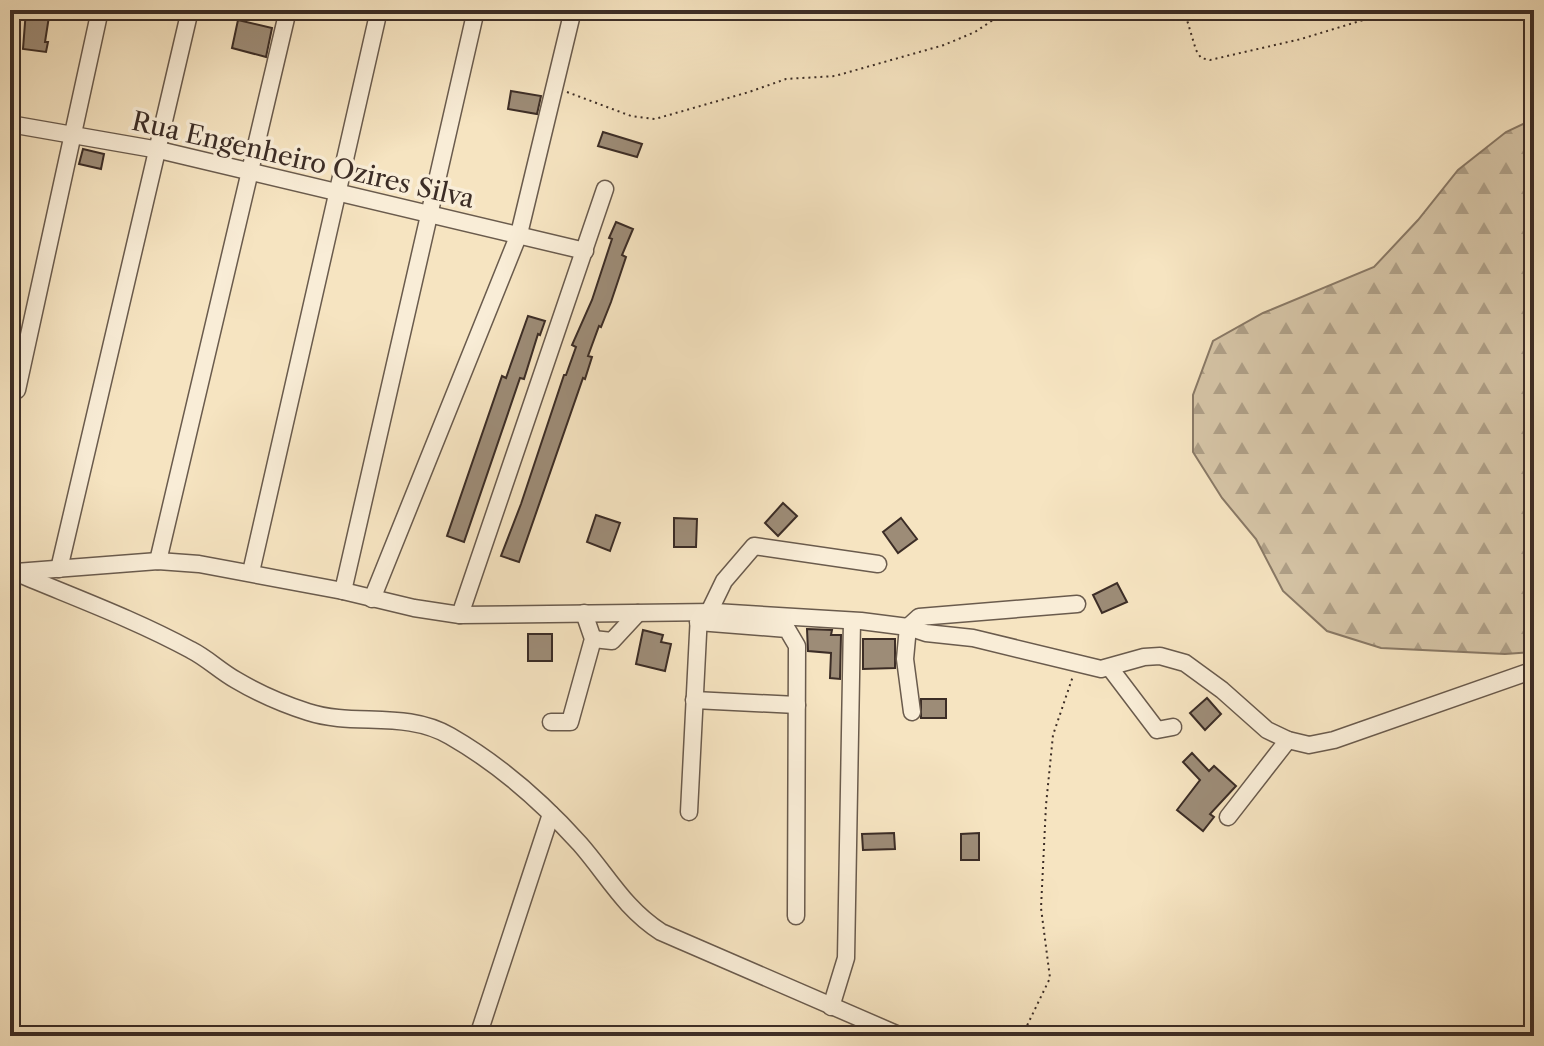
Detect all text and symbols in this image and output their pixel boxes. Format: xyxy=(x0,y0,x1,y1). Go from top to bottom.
street label: Rua Engenheiro Ozires Silva xyxy=(129,105,478,215)

